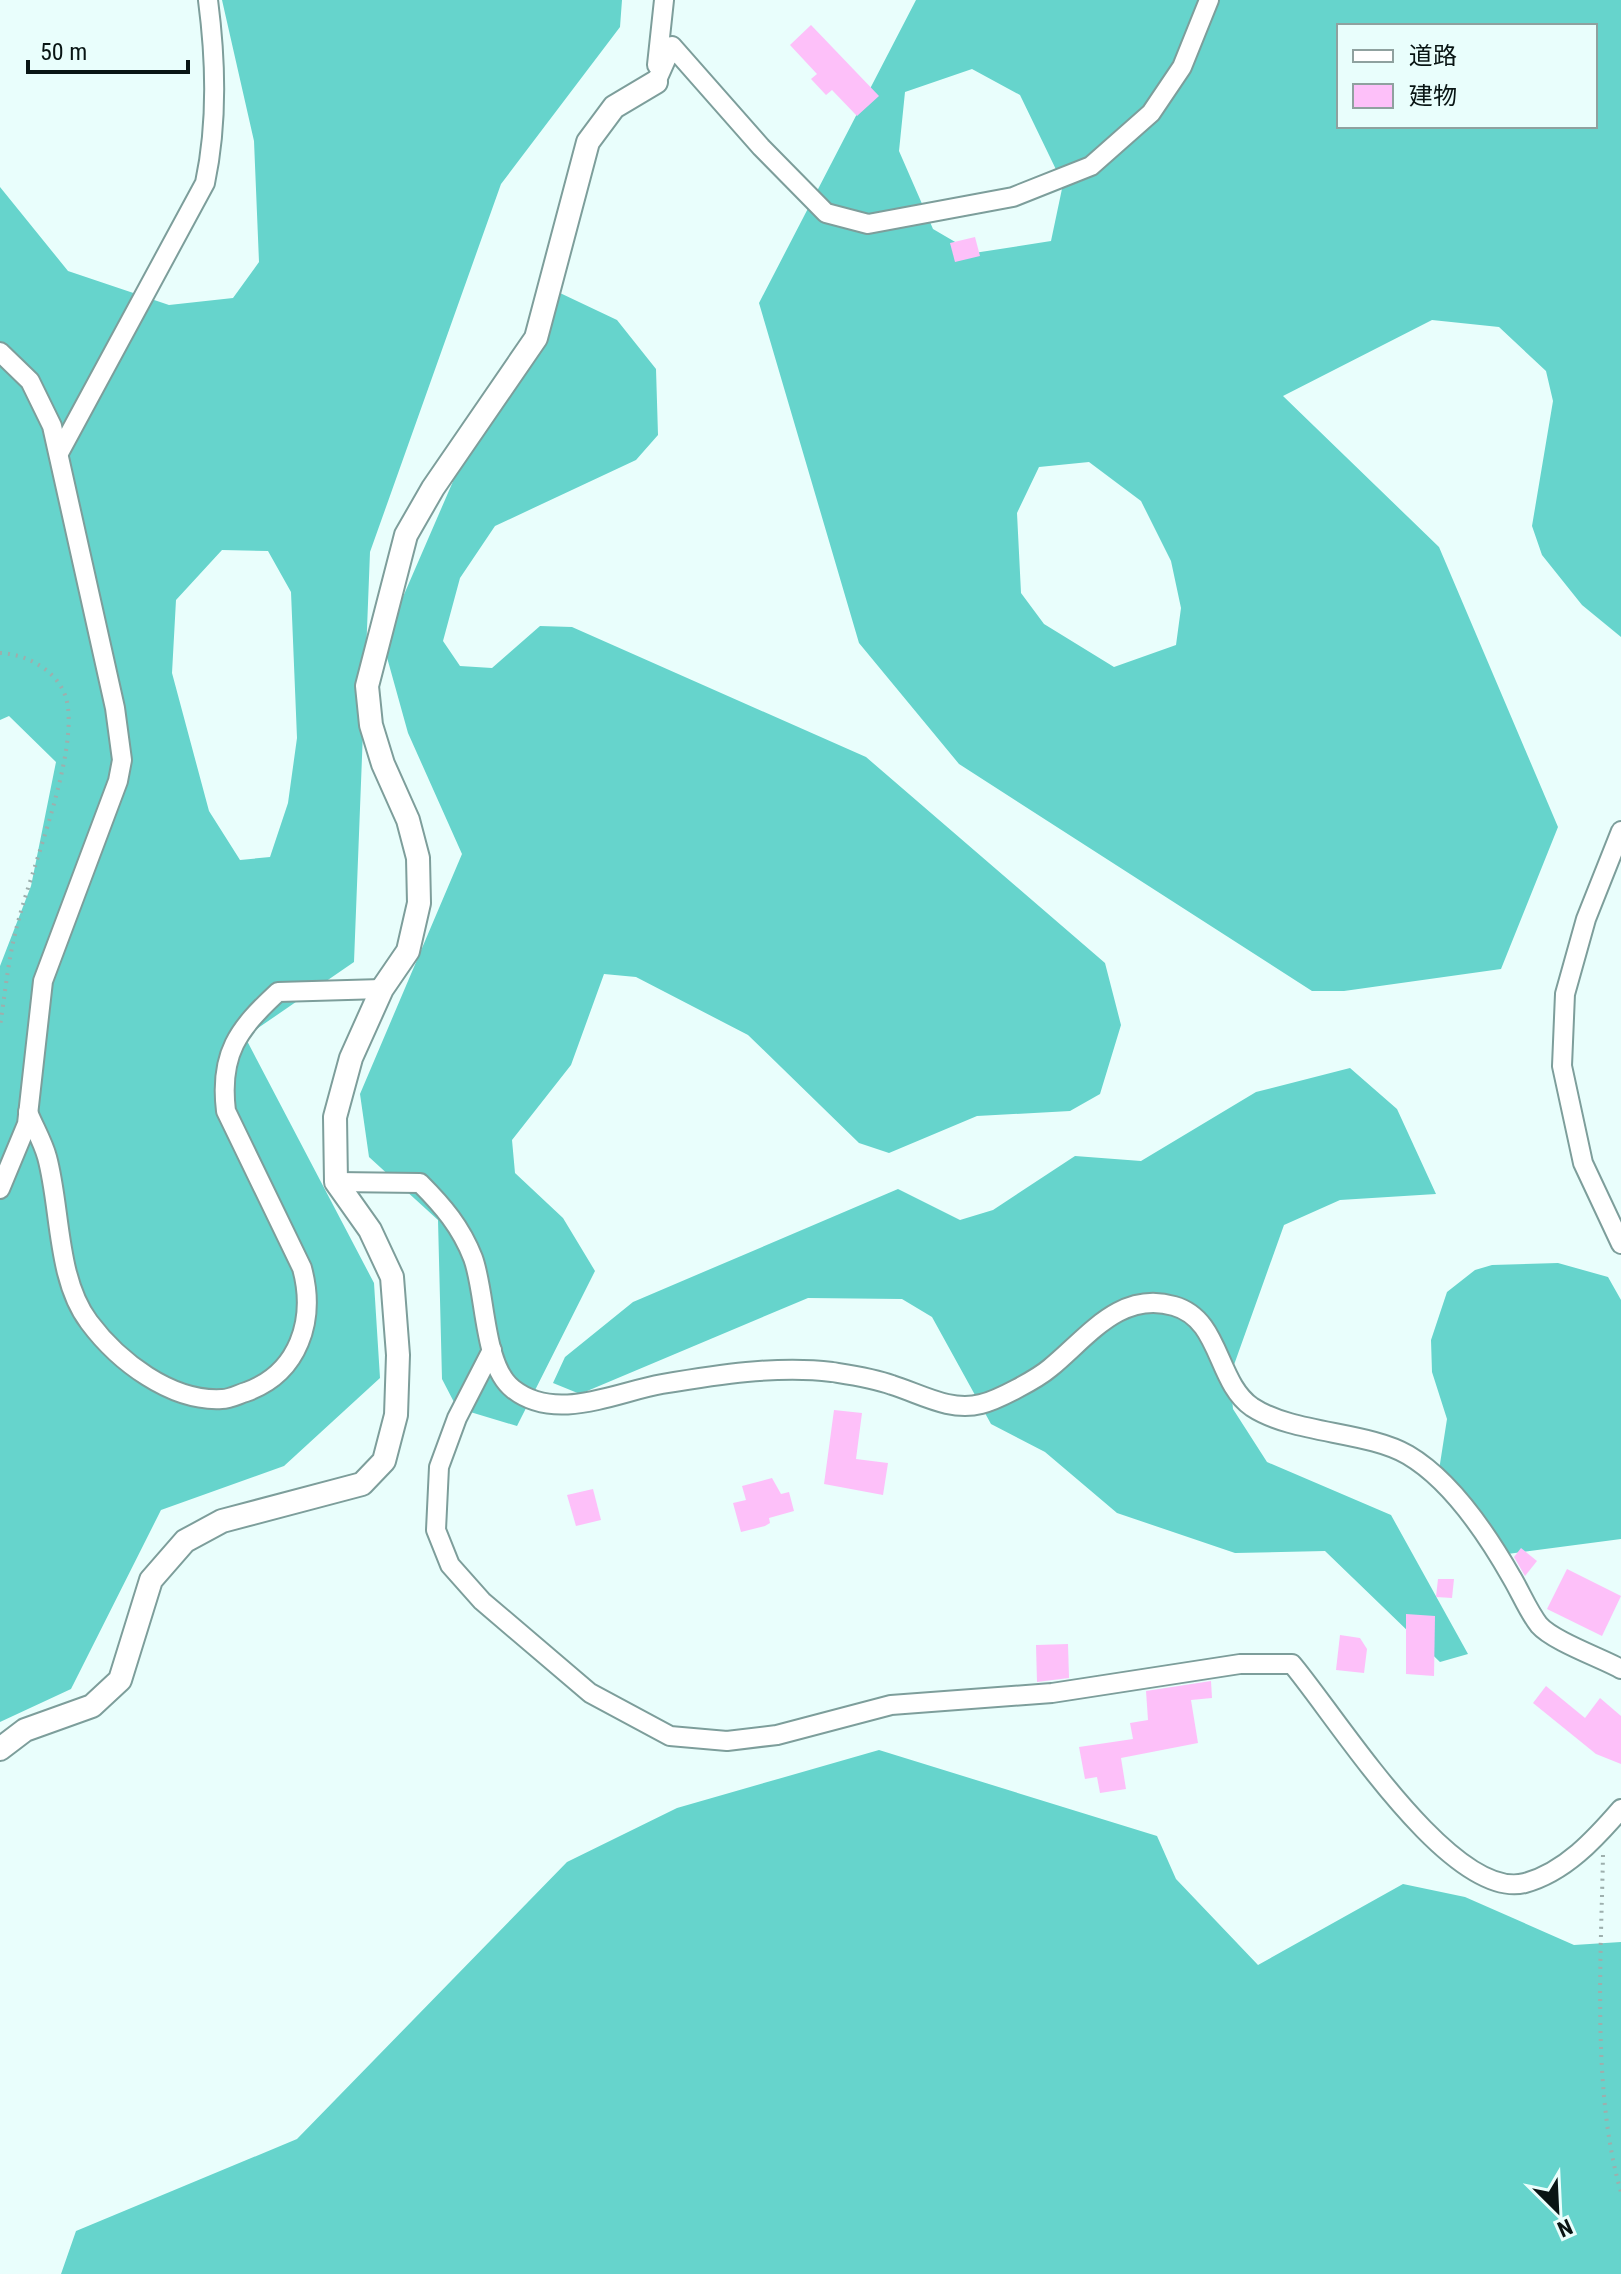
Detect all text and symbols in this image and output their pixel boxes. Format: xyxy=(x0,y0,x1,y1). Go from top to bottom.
scale bar xyxy=(28,24,188,74)
legend xyxy=(1337,24,1597,128)
text: 50 m xyxy=(40,38,87,66)
text: 道路 xyxy=(1409,42,1457,70)
text: 建物 xyxy=(1409,82,1457,110)
north arrow xyxy=(1517,2170,1597,2250)
text: N xyxy=(1554,2214,1576,2242)

